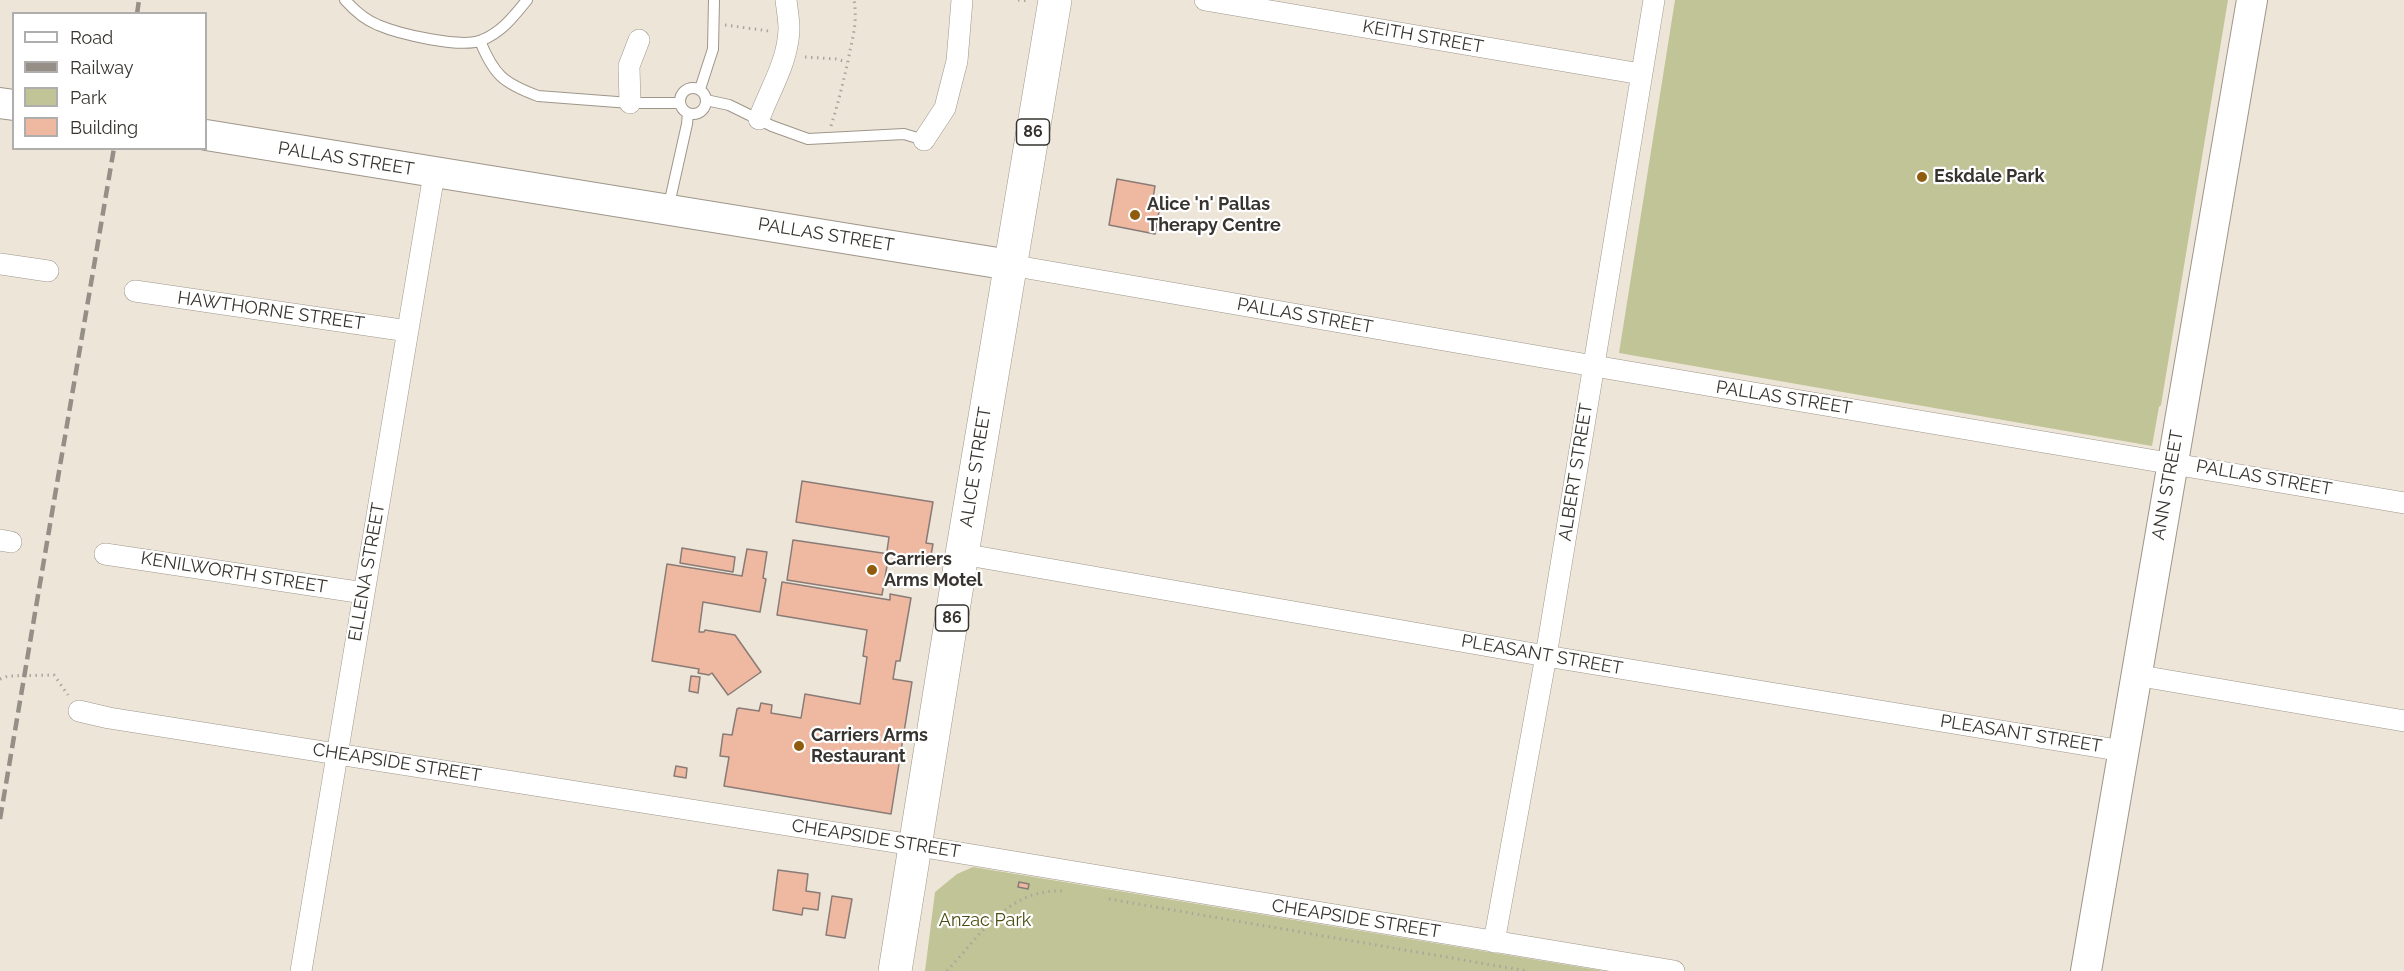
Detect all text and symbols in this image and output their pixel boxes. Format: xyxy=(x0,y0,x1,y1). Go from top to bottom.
legend xyxy=(12,12,207,150)
street label: KEITH STREET xyxy=(1361,16,1485,58)
text: Road xyxy=(70,27,113,48)
text: Railway xyxy=(70,57,134,78)
text: Park xyxy=(70,87,107,108)
text: Building xyxy=(70,117,138,138)
road number: 86 xyxy=(1016,119,1050,145)
street label: PALLAS STREET xyxy=(276,138,416,180)
place label: Eskdale Park xyxy=(1934,166,2044,188)
marker: Eskdale Park xyxy=(1915,170,1929,184)
place label: Alice 'n' Pallas Therapy Centre xyxy=(1147,194,1281,236)
marker: Alice 'n' Pallas Therapy Centre xyxy=(1128,208,1142,222)
street label: PALLAS STREET xyxy=(756,214,896,256)
street label: HAWTHORNE STREET xyxy=(176,287,366,335)
street label: PALLAS STREET xyxy=(1235,293,1375,339)
street label: PALLAS STREET xyxy=(1714,377,1854,419)
street label: ALBERT STREET xyxy=(1554,401,1598,543)
street label: ALICE STREET xyxy=(956,405,996,529)
street label: ANN STREET xyxy=(2148,428,2188,542)
street label: PALLAS STREET xyxy=(2194,455,2334,501)
street label: ELLENA STREET xyxy=(344,501,390,643)
street label: KENILWORTH STREET xyxy=(139,548,329,598)
place label: Carriers Arms Motel xyxy=(884,549,982,592)
marker: Carriers Arms Motel xyxy=(865,563,879,577)
road number: 86 xyxy=(936,605,968,631)
street label: PLEASANT STREET xyxy=(1460,630,1624,680)
street label: PLEASANT STREET xyxy=(1939,711,2103,757)
place label: Carriers Arms Restaurant xyxy=(811,725,928,768)
street label: CHEAPSIDE STREET xyxy=(311,739,483,787)
marker: Carriers Arms Restaurant xyxy=(792,739,806,753)
street label: CHEAPSIDE STREET xyxy=(790,815,962,863)
street label: CHEAPSIDE STREET xyxy=(1270,895,1442,943)
park label: Anzac Park xyxy=(939,910,1031,932)

